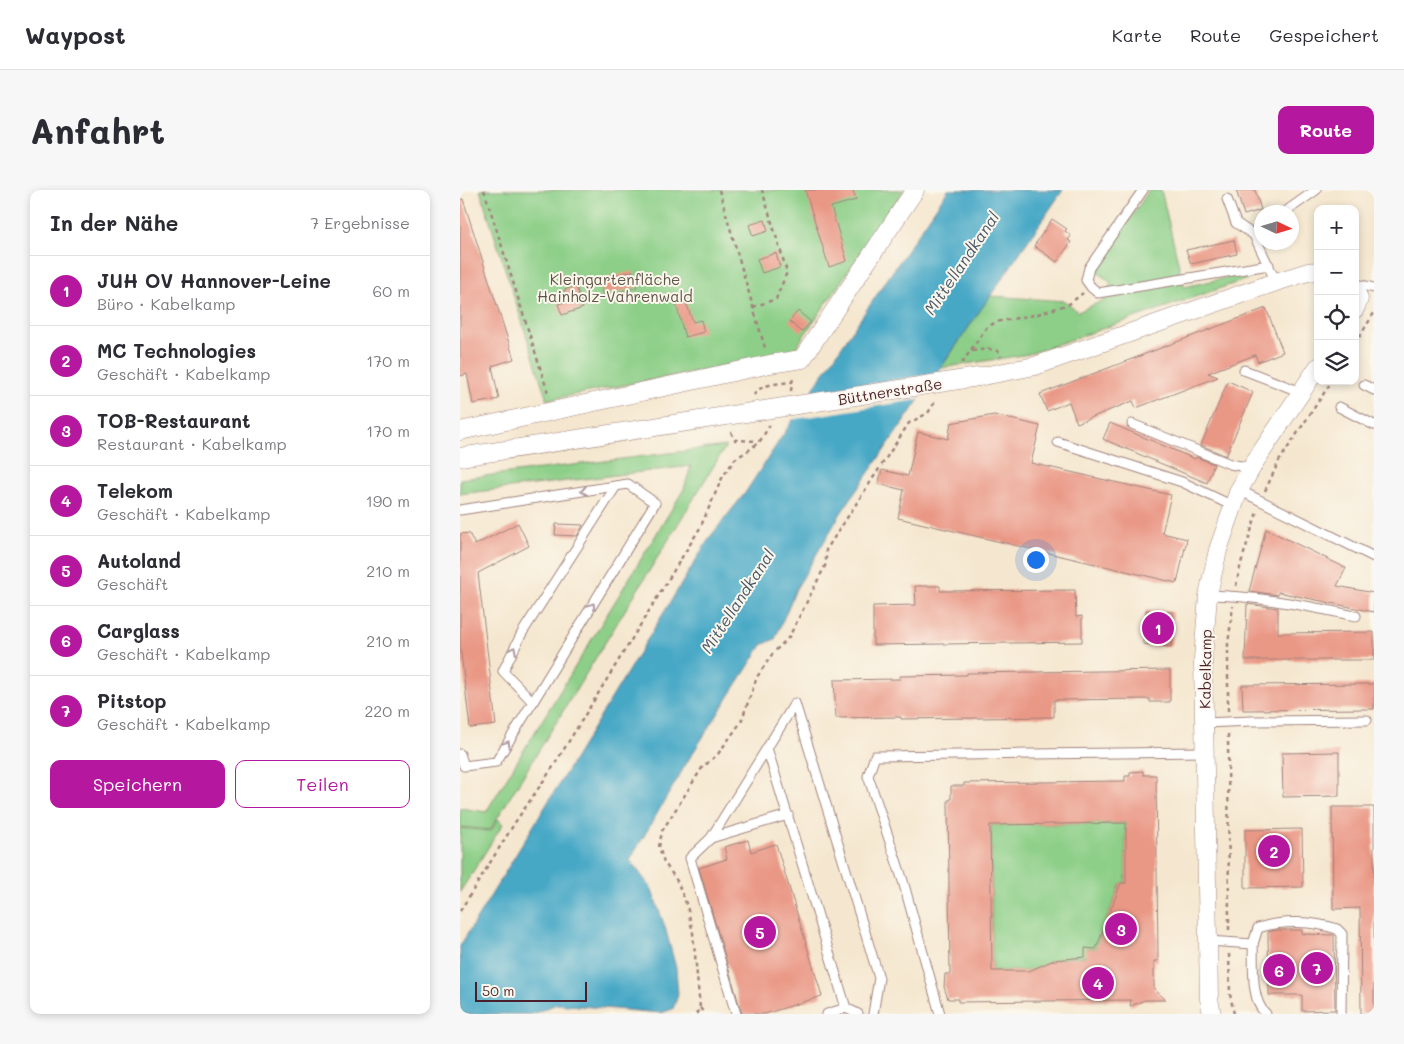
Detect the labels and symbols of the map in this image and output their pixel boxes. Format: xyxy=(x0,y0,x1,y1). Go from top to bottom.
north arrow xyxy=(1254,205,1299,250)
water label: Mittellandkanal xyxy=(919,207,1003,319)
park label: Kleingartenfläche Hainholz-Vahrenwald xyxy=(537,269,693,306)
street label: Büttnerstraße xyxy=(836,373,944,409)
one-way arrow xyxy=(580,486,589,496)
water label: Mittellandkanal xyxy=(696,545,778,657)
your location xyxy=(1023,547,1049,573)
one-way arrow xyxy=(586,602,596,611)
pin: 1 xyxy=(1142,609,1174,647)
street label: Kabelkamp xyxy=(1194,629,1216,709)
one-way arrow xyxy=(507,646,518,655)
one-way arrow xyxy=(501,740,510,750)
pin: 2 xyxy=(1258,832,1290,870)
pin: 3 xyxy=(1105,910,1137,948)
pin: 5 xyxy=(744,913,776,951)
pin: 7 xyxy=(1301,949,1333,987)
pin: 6 xyxy=(1263,951,1295,989)
pin: 4 xyxy=(1082,964,1114,1002)
scale bar xyxy=(475,979,588,1002)

